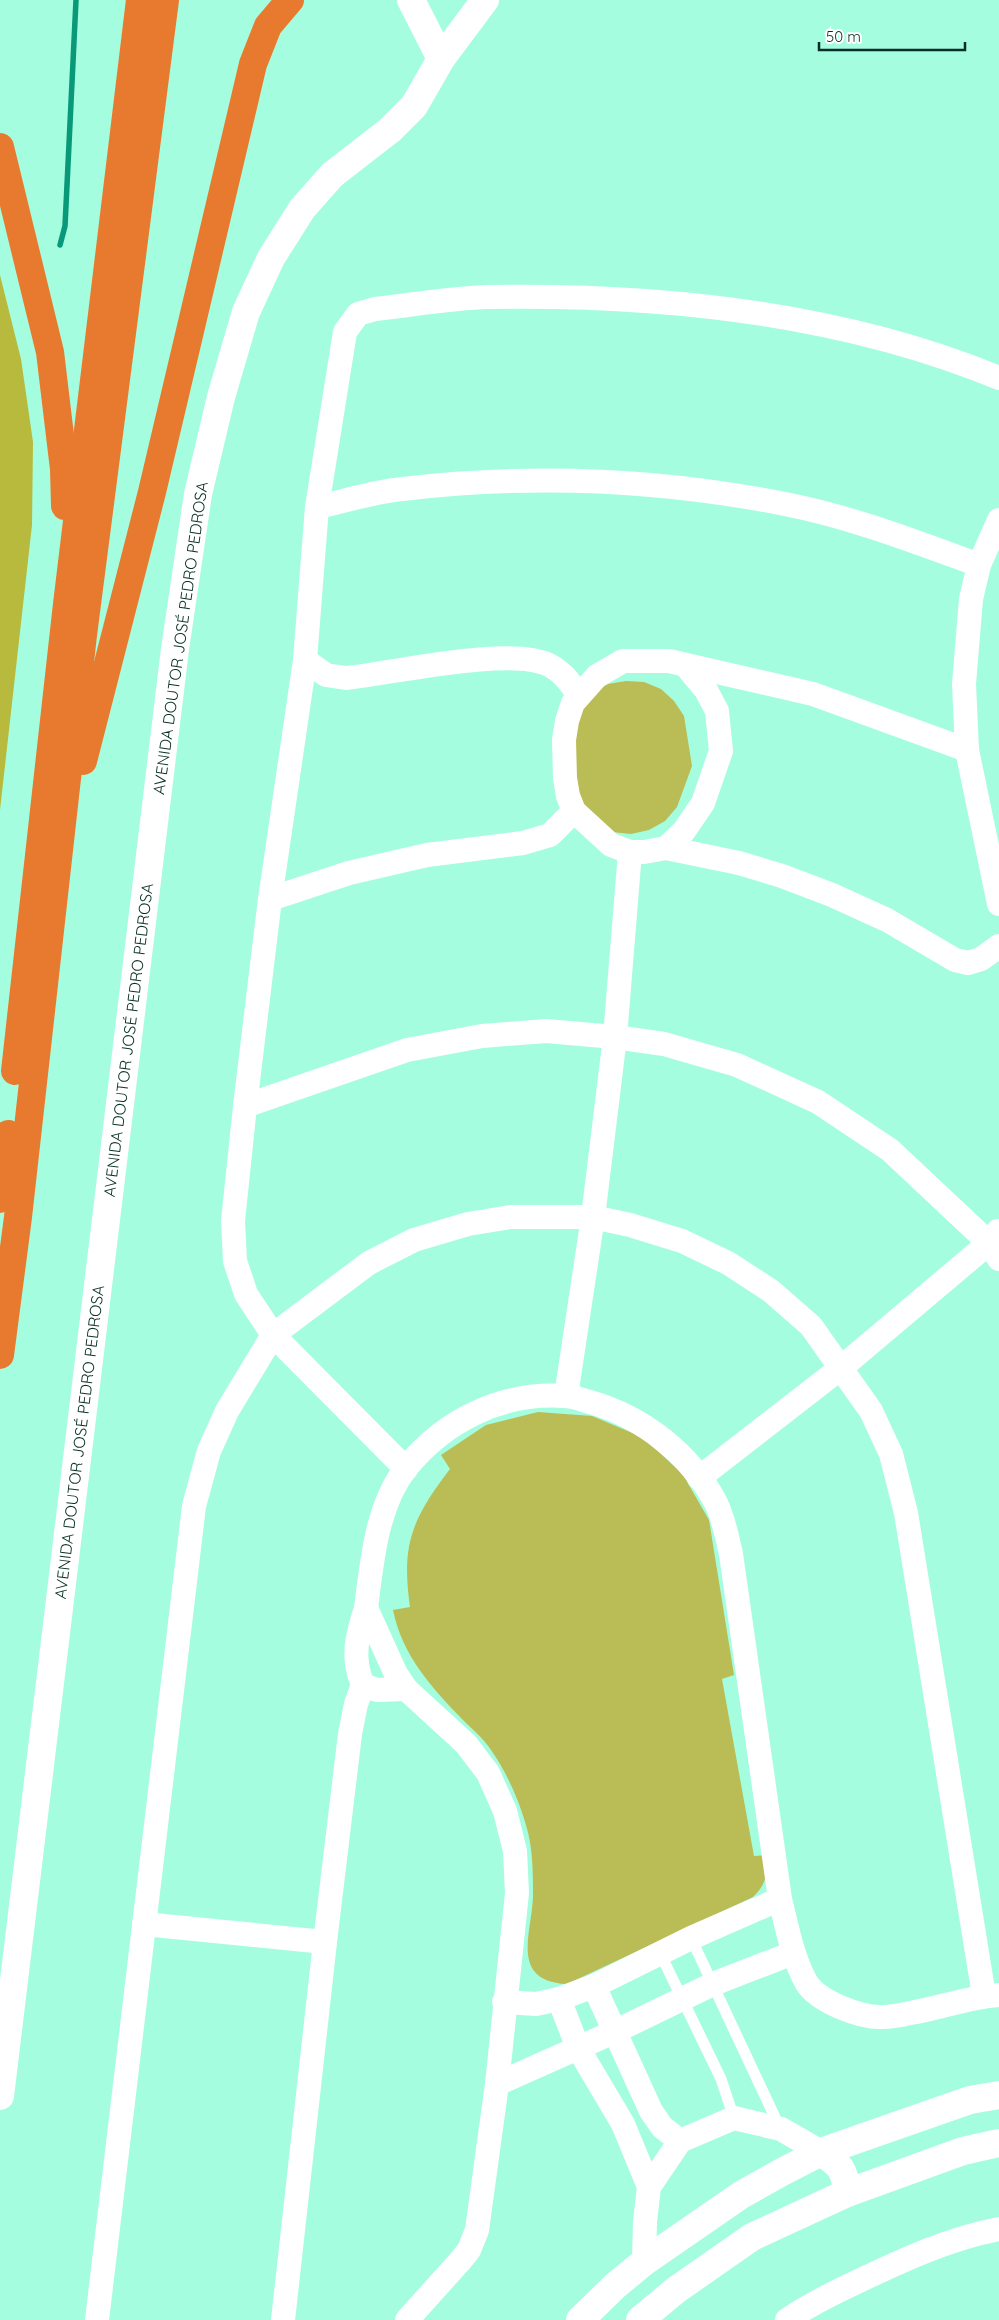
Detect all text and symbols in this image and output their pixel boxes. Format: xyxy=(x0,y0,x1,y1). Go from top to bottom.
scale bar xyxy=(819,20,965,52)
text: 50 m xyxy=(826,27,861,46)
street label: AVENIDA DOUTOR JOSÉ PEDRO PEDROSA xyxy=(148,480,212,796)
street label: AVENIDA DOUTOR JOSÉ PEDRO PEDROSA xyxy=(99,882,157,1198)
street label: AVENIDA DOUTOR JOSÉ PEDRO PEDROSA xyxy=(50,1284,108,1600)

